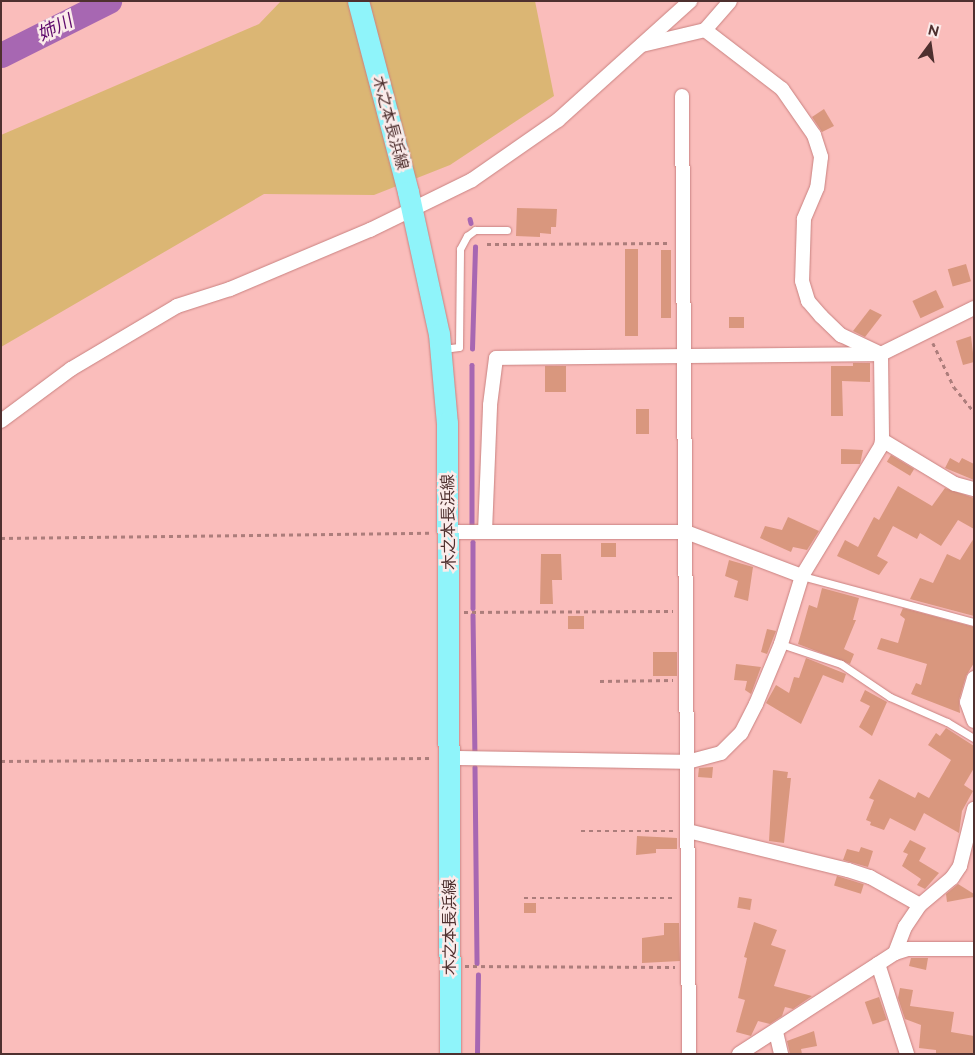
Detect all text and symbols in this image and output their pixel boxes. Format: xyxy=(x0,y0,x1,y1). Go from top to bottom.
water label: 姉川 xyxy=(34,10,76,46)
north arrow xyxy=(905,20,955,70)
text: N xyxy=(927,21,941,40)
street label: 木之本長浜線 xyxy=(368,74,412,172)
street label: 木之本長浜線 xyxy=(439,474,459,570)
street label: 木之本長浜線 xyxy=(440,879,460,975)

